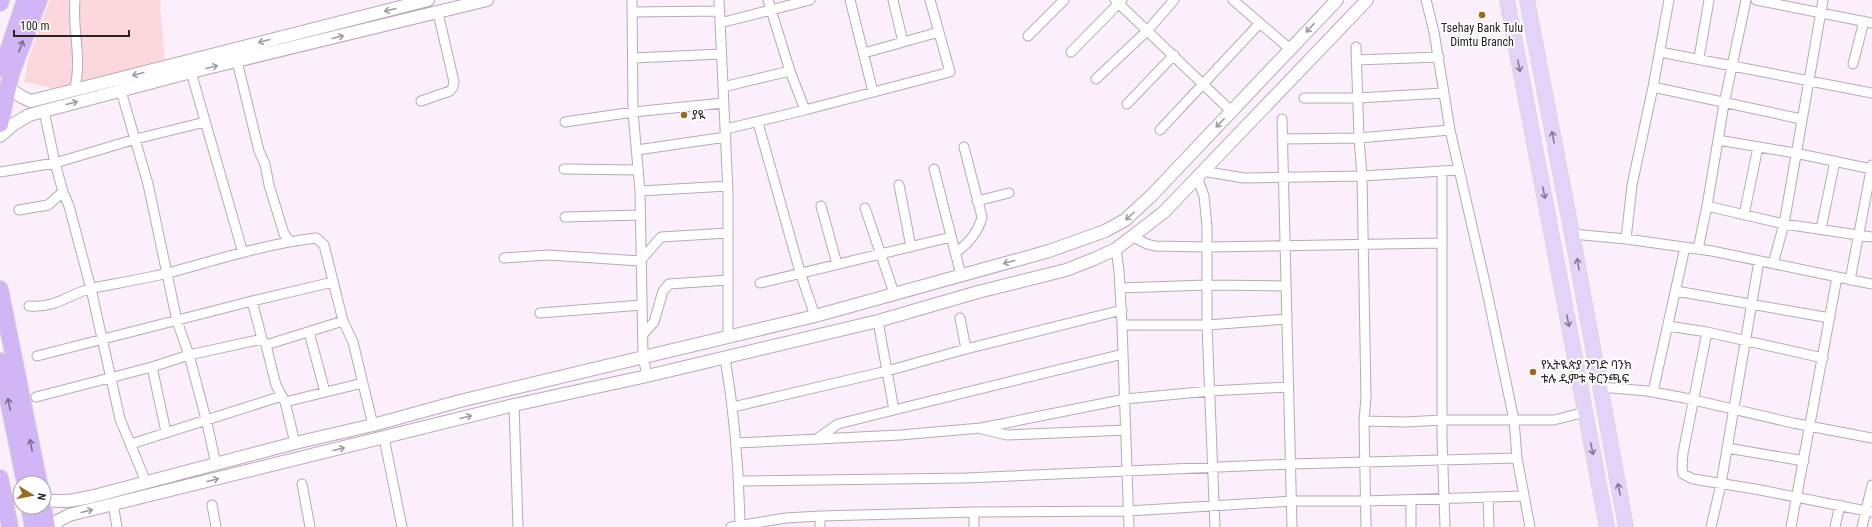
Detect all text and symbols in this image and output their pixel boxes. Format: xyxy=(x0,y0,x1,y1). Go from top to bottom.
one-way arrow xyxy=(384,6,397,14)
marker: Tsehay Bank Tulu Dimtu Branch xyxy=(1477,10,1487,20)
scale bar xyxy=(14,12,129,38)
text: 100 m xyxy=(20,19,50,33)
place label: Tsehay Bank Tulu Dimtu Branch xyxy=(1441,21,1523,49)
one-way arrow xyxy=(1305,23,1315,33)
one-way arrow xyxy=(331,32,344,40)
one-way arrow xyxy=(258,38,271,46)
one-way arrow xyxy=(17,41,25,53)
one-way arrow xyxy=(1516,59,1524,72)
one-way arrow xyxy=(205,63,218,70)
one-way arrow xyxy=(132,71,145,78)
one-way arrow xyxy=(66,99,79,107)
place label: ያዪ xyxy=(692,108,706,122)
marker: ያዪ xyxy=(679,110,689,120)
one-way arrow xyxy=(1215,118,1225,128)
one-way arrow xyxy=(1549,131,1557,144)
one-way arrow xyxy=(1540,187,1548,200)
one-way arrow xyxy=(1125,211,1135,220)
one-way arrow xyxy=(1573,258,1581,271)
one-way arrow xyxy=(1003,259,1016,266)
one-way arrow xyxy=(1564,314,1572,327)
place label: የኢትዪጵያ ንግድ ባንክ ቱሉ ዲምቱ ቅርንጫፍ xyxy=(1541,358,1632,386)
marker: የኢትዪጵያ ንግድ ባንክ ቱሉ ዲምቱ ቅርንጫፍ xyxy=(1528,367,1538,377)
one-way arrow xyxy=(4,397,12,410)
one-way arrow xyxy=(459,413,472,420)
one-way arrow xyxy=(27,439,35,452)
one-way arrow xyxy=(1588,442,1596,455)
one-way arrow xyxy=(333,444,346,452)
north arrow xyxy=(12,475,52,515)
one-way arrow xyxy=(207,476,220,483)
one-way arrow xyxy=(1614,483,1622,496)
text: N xyxy=(34,492,48,501)
one-way arrow xyxy=(80,507,93,514)

